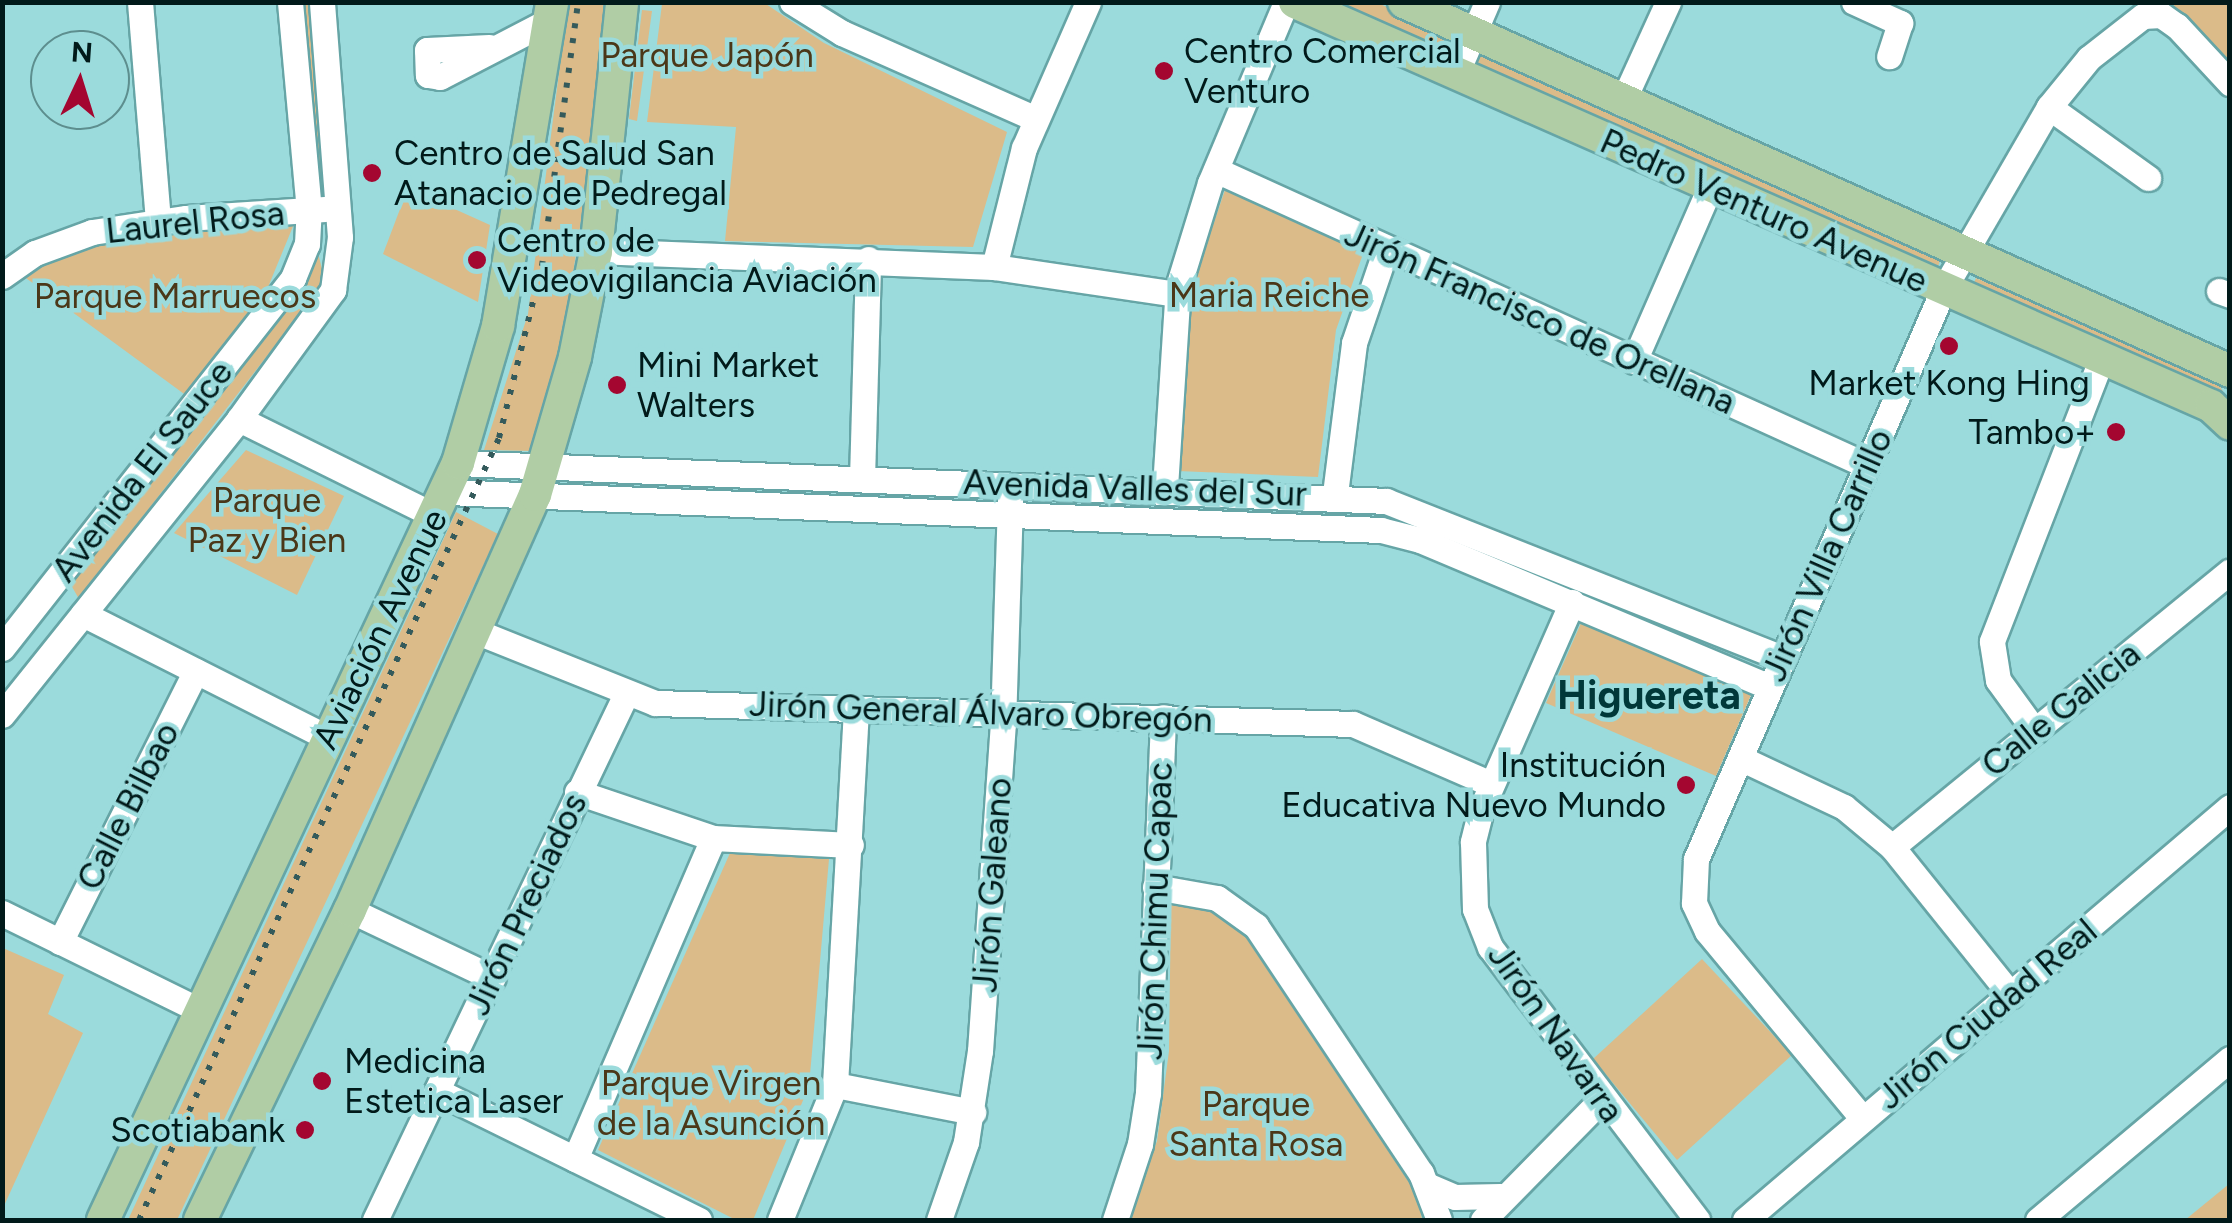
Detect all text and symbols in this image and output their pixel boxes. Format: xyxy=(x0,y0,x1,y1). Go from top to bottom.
north arrow xyxy=(30,30,130,130)
place label: Centro Comercial Venturo xyxy=(1184,30,1461,112)
text: N xyxy=(70,34,94,70)
park label: Parque Japón xyxy=(600,34,814,76)
marker: Centro Comercial Venturo xyxy=(1153,60,1175,82)
street label: Pedro Venturo Avenue xyxy=(1594,120,1934,302)
place label: Centro de Salud San Atanacio de Pedregal xyxy=(394,132,727,214)
marker: Centro de Salud San Atanacio de Pedregal xyxy=(359,160,385,186)
street label: Laurel Rosa xyxy=(104,192,286,252)
street label: Jirón Francisco de Orellana xyxy=(1338,213,1742,423)
place label: Centro de Videovigilancia Aviación xyxy=(497,219,877,301)
marker: Centro de Videovigilancia Aviación xyxy=(466,249,488,271)
park label: Maria Reiche xyxy=(1169,274,1369,316)
park label: Parque Marruecos xyxy=(34,275,316,317)
marker: Market Kong Hing xyxy=(1938,335,1960,357)
place label: Mini Market Walters xyxy=(637,344,819,426)
street label: Avenida El Sauce xyxy=(43,352,241,590)
place label: Market Kong Hing xyxy=(1808,362,2090,404)
marker: Mini Market Walters xyxy=(606,374,628,396)
place label: Tambo+ xyxy=(1969,411,2096,453)
marker: Tambo+ xyxy=(2105,421,2127,443)
street label: Jirón Villa Carrillo xyxy=(1753,423,1901,687)
street label: Avenida Valles del Sur xyxy=(962,461,1308,515)
park label: Parque Paz y Bien xyxy=(188,479,346,561)
street label: Aviación Avenue xyxy=(304,502,456,756)
street label: Calle Galicia xyxy=(1973,632,2149,786)
district label: Higuereta xyxy=(1557,671,1741,719)
street label: Jirón General Álvaro Obregón xyxy=(749,683,1213,741)
street label: Calle Bilbao xyxy=(68,715,188,897)
place label: Institución Educativa Nuevo Mundo xyxy=(1281,744,1666,826)
street label: Jirón Chimu Capac xyxy=(1129,761,1181,1061)
marker: Institución Educativa Nuevo Mundo xyxy=(1675,774,1697,796)
street label: Jirón Galeano xyxy=(964,776,1020,994)
street label: Jirón Preciados xyxy=(456,787,596,1021)
street label: Jirón Ciudad Real xyxy=(1869,910,2105,1118)
street label: Jirón Navarra xyxy=(1479,936,1633,1130)
place label: Medicina Estetica Laser xyxy=(344,1040,563,1122)
park label: Parque Virgen de la Asunción xyxy=(597,1062,825,1144)
marker: Medicina Estetica Laser xyxy=(309,1068,335,1094)
park label: Parque Santa Rosa xyxy=(1169,1083,1343,1165)
place label: Scotiabank xyxy=(110,1109,285,1151)
marker: Scotiabank xyxy=(294,1119,316,1141)

